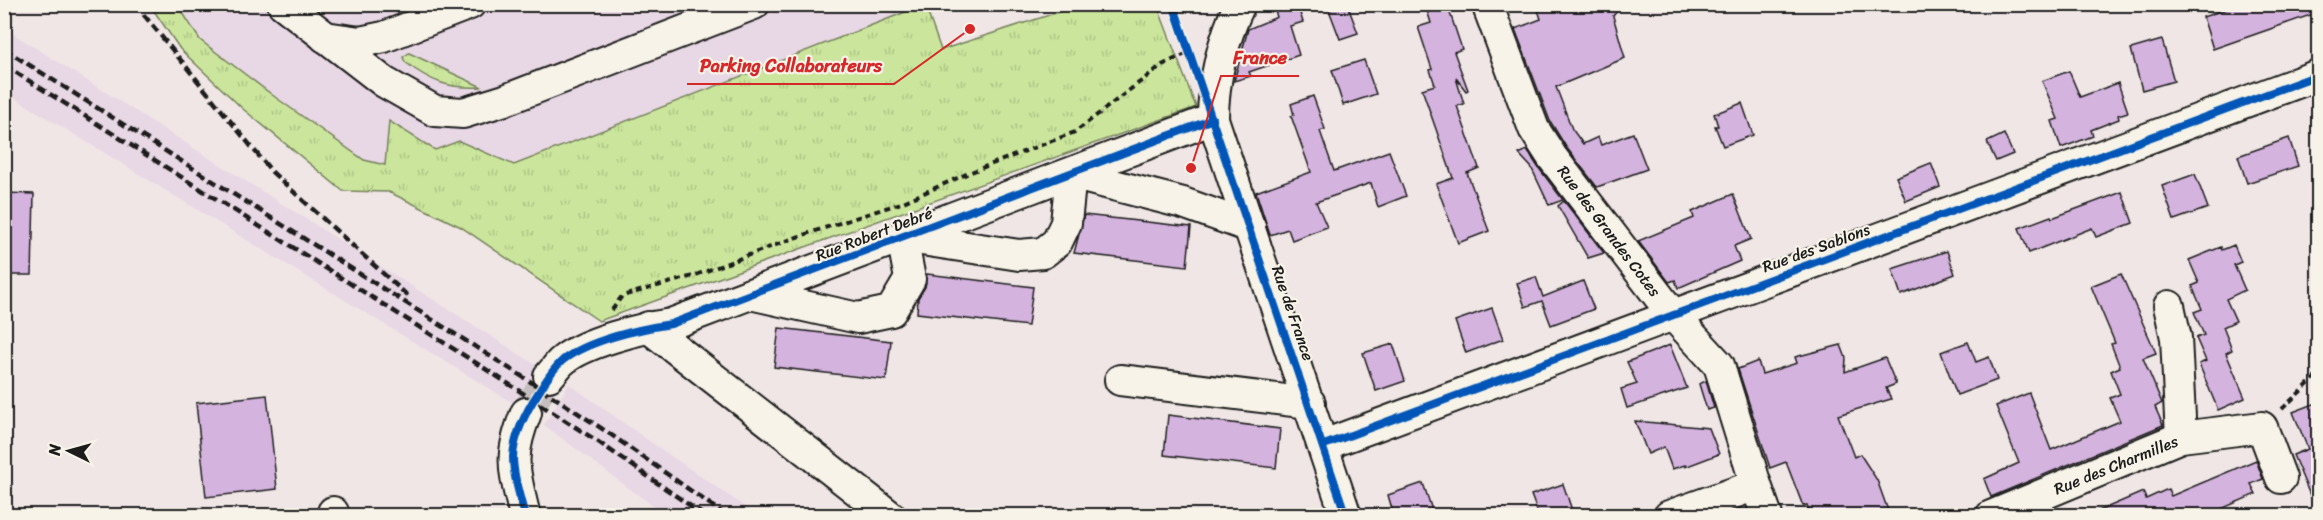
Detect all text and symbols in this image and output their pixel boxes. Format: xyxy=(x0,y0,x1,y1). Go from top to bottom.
callout: France xyxy=(1221,40,1299,76)
text: France xyxy=(1232,42,1288,74)
callout: Parking Collaborateurs xyxy=(687,48,894,84)
text: Parking Collaborateurs xyxy=(700,50,883,82)
street label: Rue des Grandes Cotes xyxy=(1549,159,1669,304)
street label: Rue Robert Debré xyxy=(811,198,937,270)
street label: Rue des Sablons xyxy=(1758,215,1874,281)
street label: Rue de France xyxy=(1263,261,1323,365)
north arrow xyxy=(39,421,99,481)
street label: Rue des Charmilles xyxy=(2049,427,2183,503)
text: N xyxy=(40,442,70,458)

